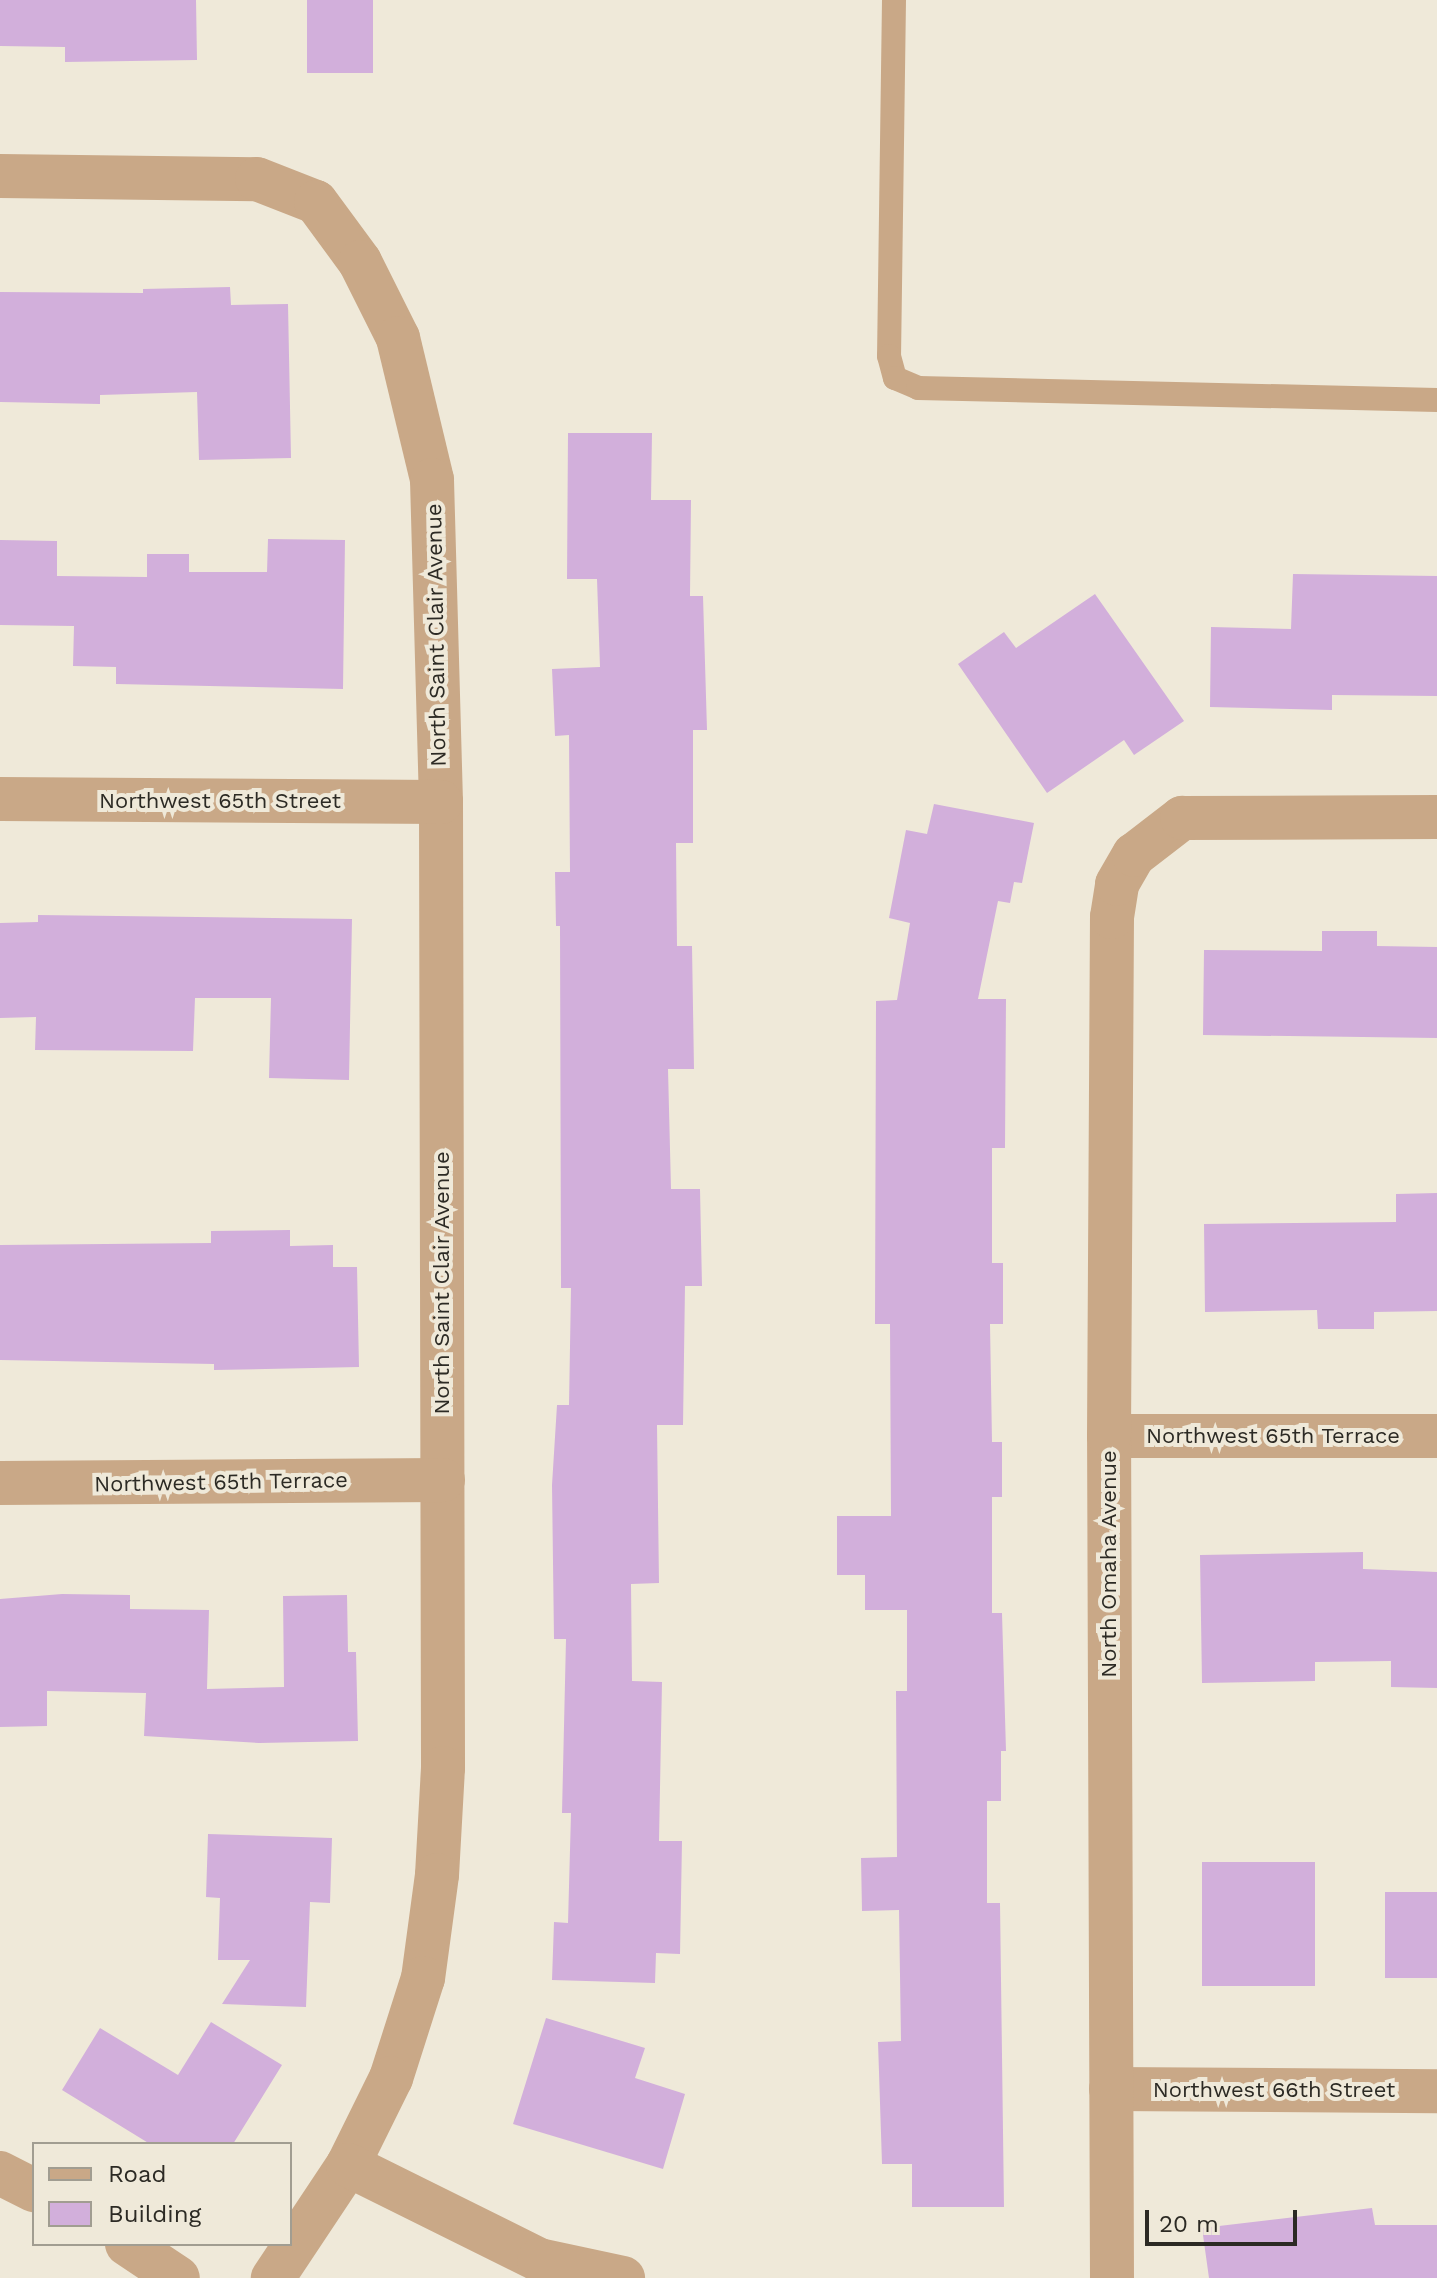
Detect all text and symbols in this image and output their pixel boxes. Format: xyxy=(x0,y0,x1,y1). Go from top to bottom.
street label: North Saint Clair Avenue xyxy=(420,502,452,768)
street label: Northwest 65th Street xyxy=(99,788,341,814)
street label: North Saint Clair Avenue xyxy=(429,1151,455,1415)
street label: Northwest 65th Terrace xyxy=(1146,1423,1400,1449)
street label: North Omaha Avenue xyxy=(1096,1450,1122,1678)
street label: Northwest 65th Terrace xyxy=(94,1467,348,1497)
street label: Northwest 66th Street xyxy=(1153,2077,1395,2103)
legend xyxy=(32,2142,292,2246)
text: Road xyxy=(108,2160,167,2188)
scale bar xyxy=(1149,2194,1301,2244)
text: Building xyxy=(108,2200,201,2228)
text: 20 m xyxy=(1159,2210,1219,2238)

